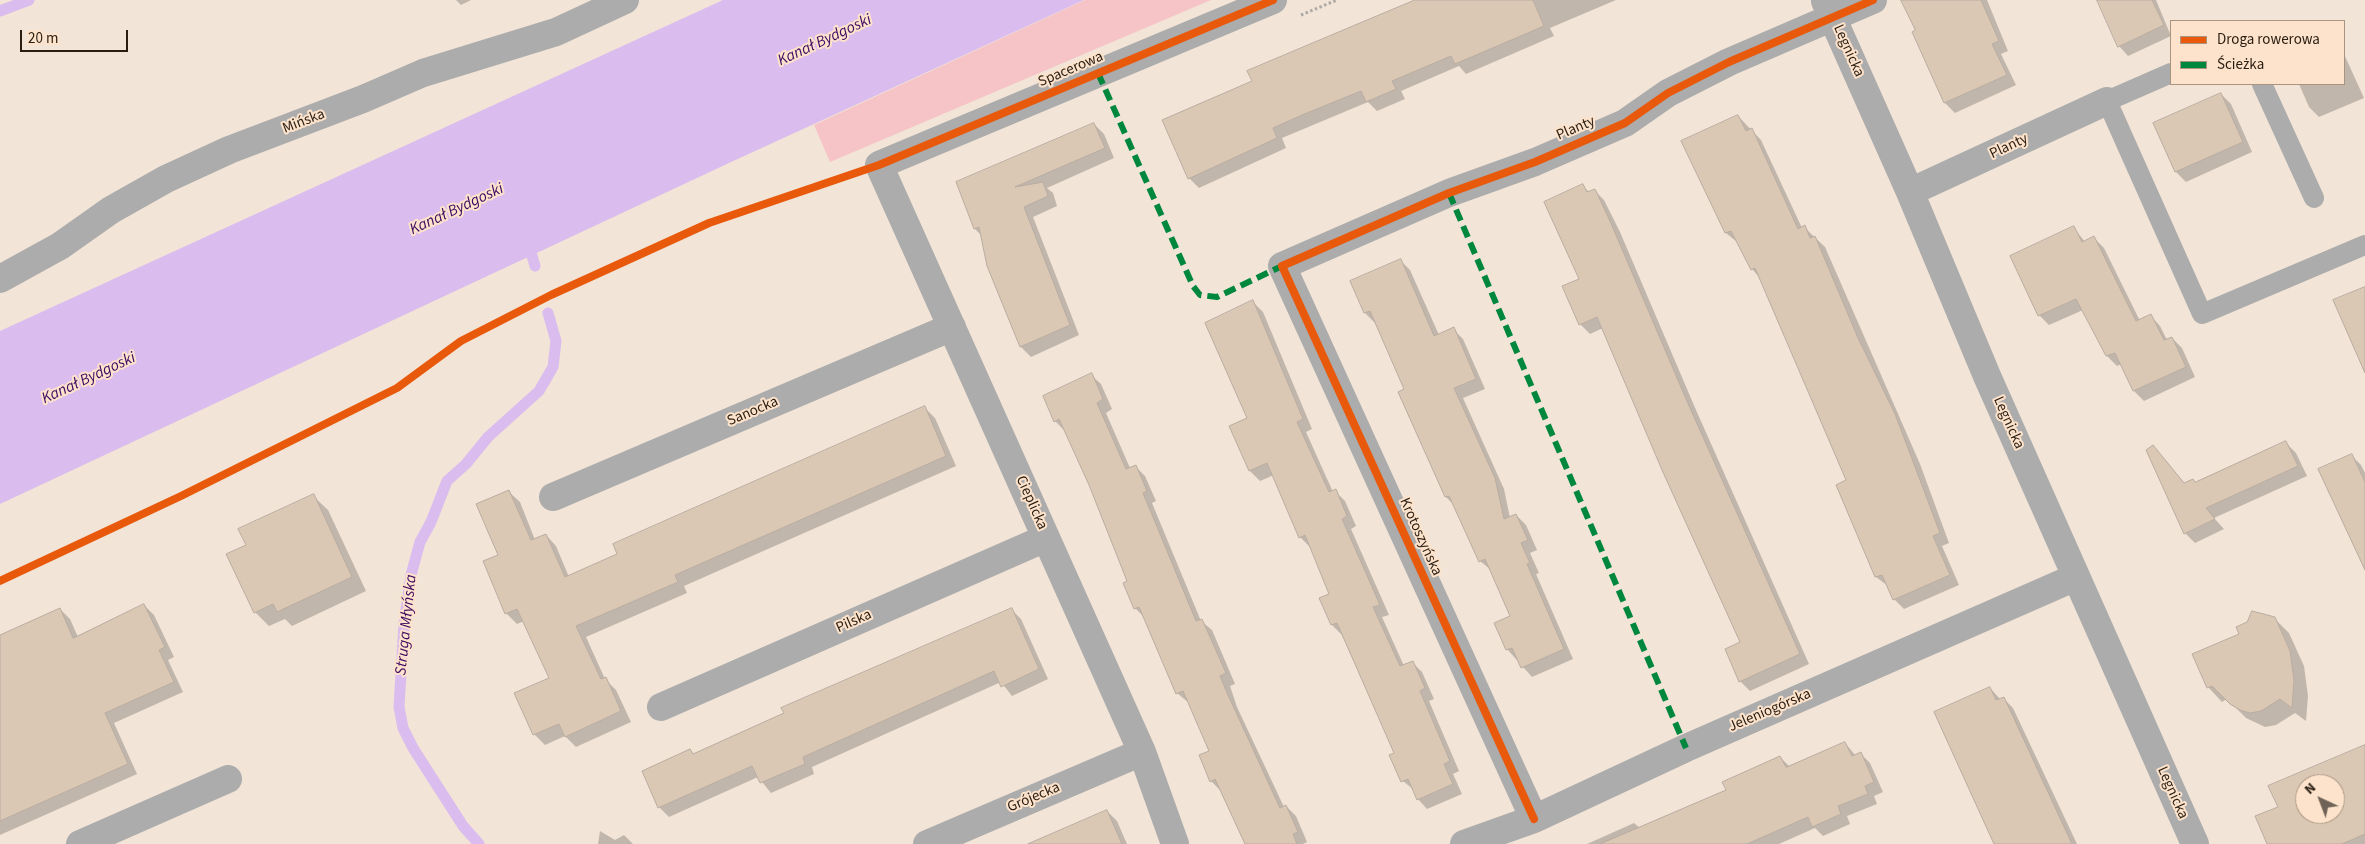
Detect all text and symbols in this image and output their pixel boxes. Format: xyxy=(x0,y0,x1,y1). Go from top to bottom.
water label: Kanał Bydgoski xyxy=(775,11,875,71)
scale bar xyxy=(22,20,130,52)
legend xyxy=(2170,20,2345,85)
street label: Legnicka xyxy=(1828,22,1868,80)
text: 20 m xyxy=(28,28,58,49)
text: Droga rowerowa xyxy=(2217,29,2320,50)
street label: Spacerowa xyxy=(1036,48,1106,92)
text: Ścieżka xyxy=(2217,54,2264,75)
street label: Mińska xyxy=(280,106,328,138)
street label: Planty xyxy=(1554,113,1598,145)
street label: Planty xyxy=(1987,130,2031,164)
water label: Kanał Bydgoski xyxy=(407,180,507,240)
water label: Kanał Bydgoski xyxy=(39,349,139,409)
street label: Sanocka xyxy=(725,393,781,431)
street label: Legnicka xyxy=(1988,394,2028,452)
street label: Cieplicka xyxy=(1011,473,1051,533)
street label: Krotoszyńska xyxy=(1395,495,1445,579)
water label: Struga Młyńska xyxy=(392,574,422,676)
street label: Pilska xyxy=(833,606,875,638)
street label: Jeleniogórska xyxy=(1726,686,1814,736)
street label: Legnicka xyxy=(2152,764,2192,822)
north arrow xyxy=(2295,774,2345,824)
text: N xyxy=(2300,778,2321,799)
street label: Grójecka xyxy=(1005,779,1063,817)

